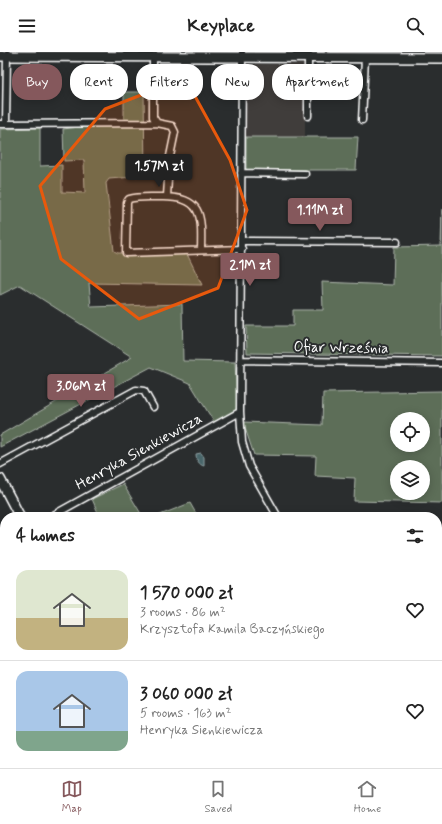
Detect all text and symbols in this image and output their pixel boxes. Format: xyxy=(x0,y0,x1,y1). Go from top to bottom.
text: Keyplace xyxy=(187,14,255,38)
icon: menu xyxy=(16,15,38,37)
icon: search xyxy=(404,15,426,37)
chip: Buy xyxy=(12,64,62,100)
chip: Rent xyxy=(70,64,128,100)
chip: Filters xyxy=(136,64,203,100)
chip: New xyxy=(211,64,264,100)
chip: Apartment xyxy=(272,64,363,100)
pin: 1.57M zł xyxy=(118,154,200,188)
text: 1.57M zł xyxy=(134,158,184,175)
pin: 1.11M zł xyxy=(279,198,361,232)
text: 1.11M zł xyxy=(297,202,343,219)
pin: 2.1M zł xyxy=(213,253,287,287)
text: 2.1M zł xyxy=(229,257,271,274)
street label: Ofiar Września xyxy=(293,337,389,359)
pin: 3.06M zł xyxy=(40,374,122,408)
text: 3.06M zł xyxy=(56,378,106,395)
street label: Henryka Sienkiewicza xyxy=(72,409,206,495)
map controls xyxy=(390,412,430,500)
button: locate xyxy=(390,412,430,452)
button: layers xyxy=(390,460,430,500)
text: 4 homes xyxy=(16,525,75,547)
icon: filters xyxy=(404,525,426,547)
text: 1 570 000 zł xyxy=(140,582,233,604)
icon: home xyxy=(48,586,96,634)
icon: heart xyxy=(404,599,426,621)
text: 3 rooms · 86 m² xyxy=(140,604,226,621)
text: Krzysztofa Kamila Baczyńskiego xyxy=(140,621,325,638)
text: 3 060 000 zł xyxy=(140,683,232,705)
icon: home xyxy=(48,687,96,735)
icon: heart xyxy=(404,700,426,722)
text: 5 rooms · 163 m² xyxy=(140,705,231,722)
text: Henryka Sienkiewicza xyxy=(140,722,263,739)
tab: Map xyxy=(61,778,83,816)
tab: Saved xyxy=(204,778,232,816)
tab: Home xyxy=(354,778,381,816)

